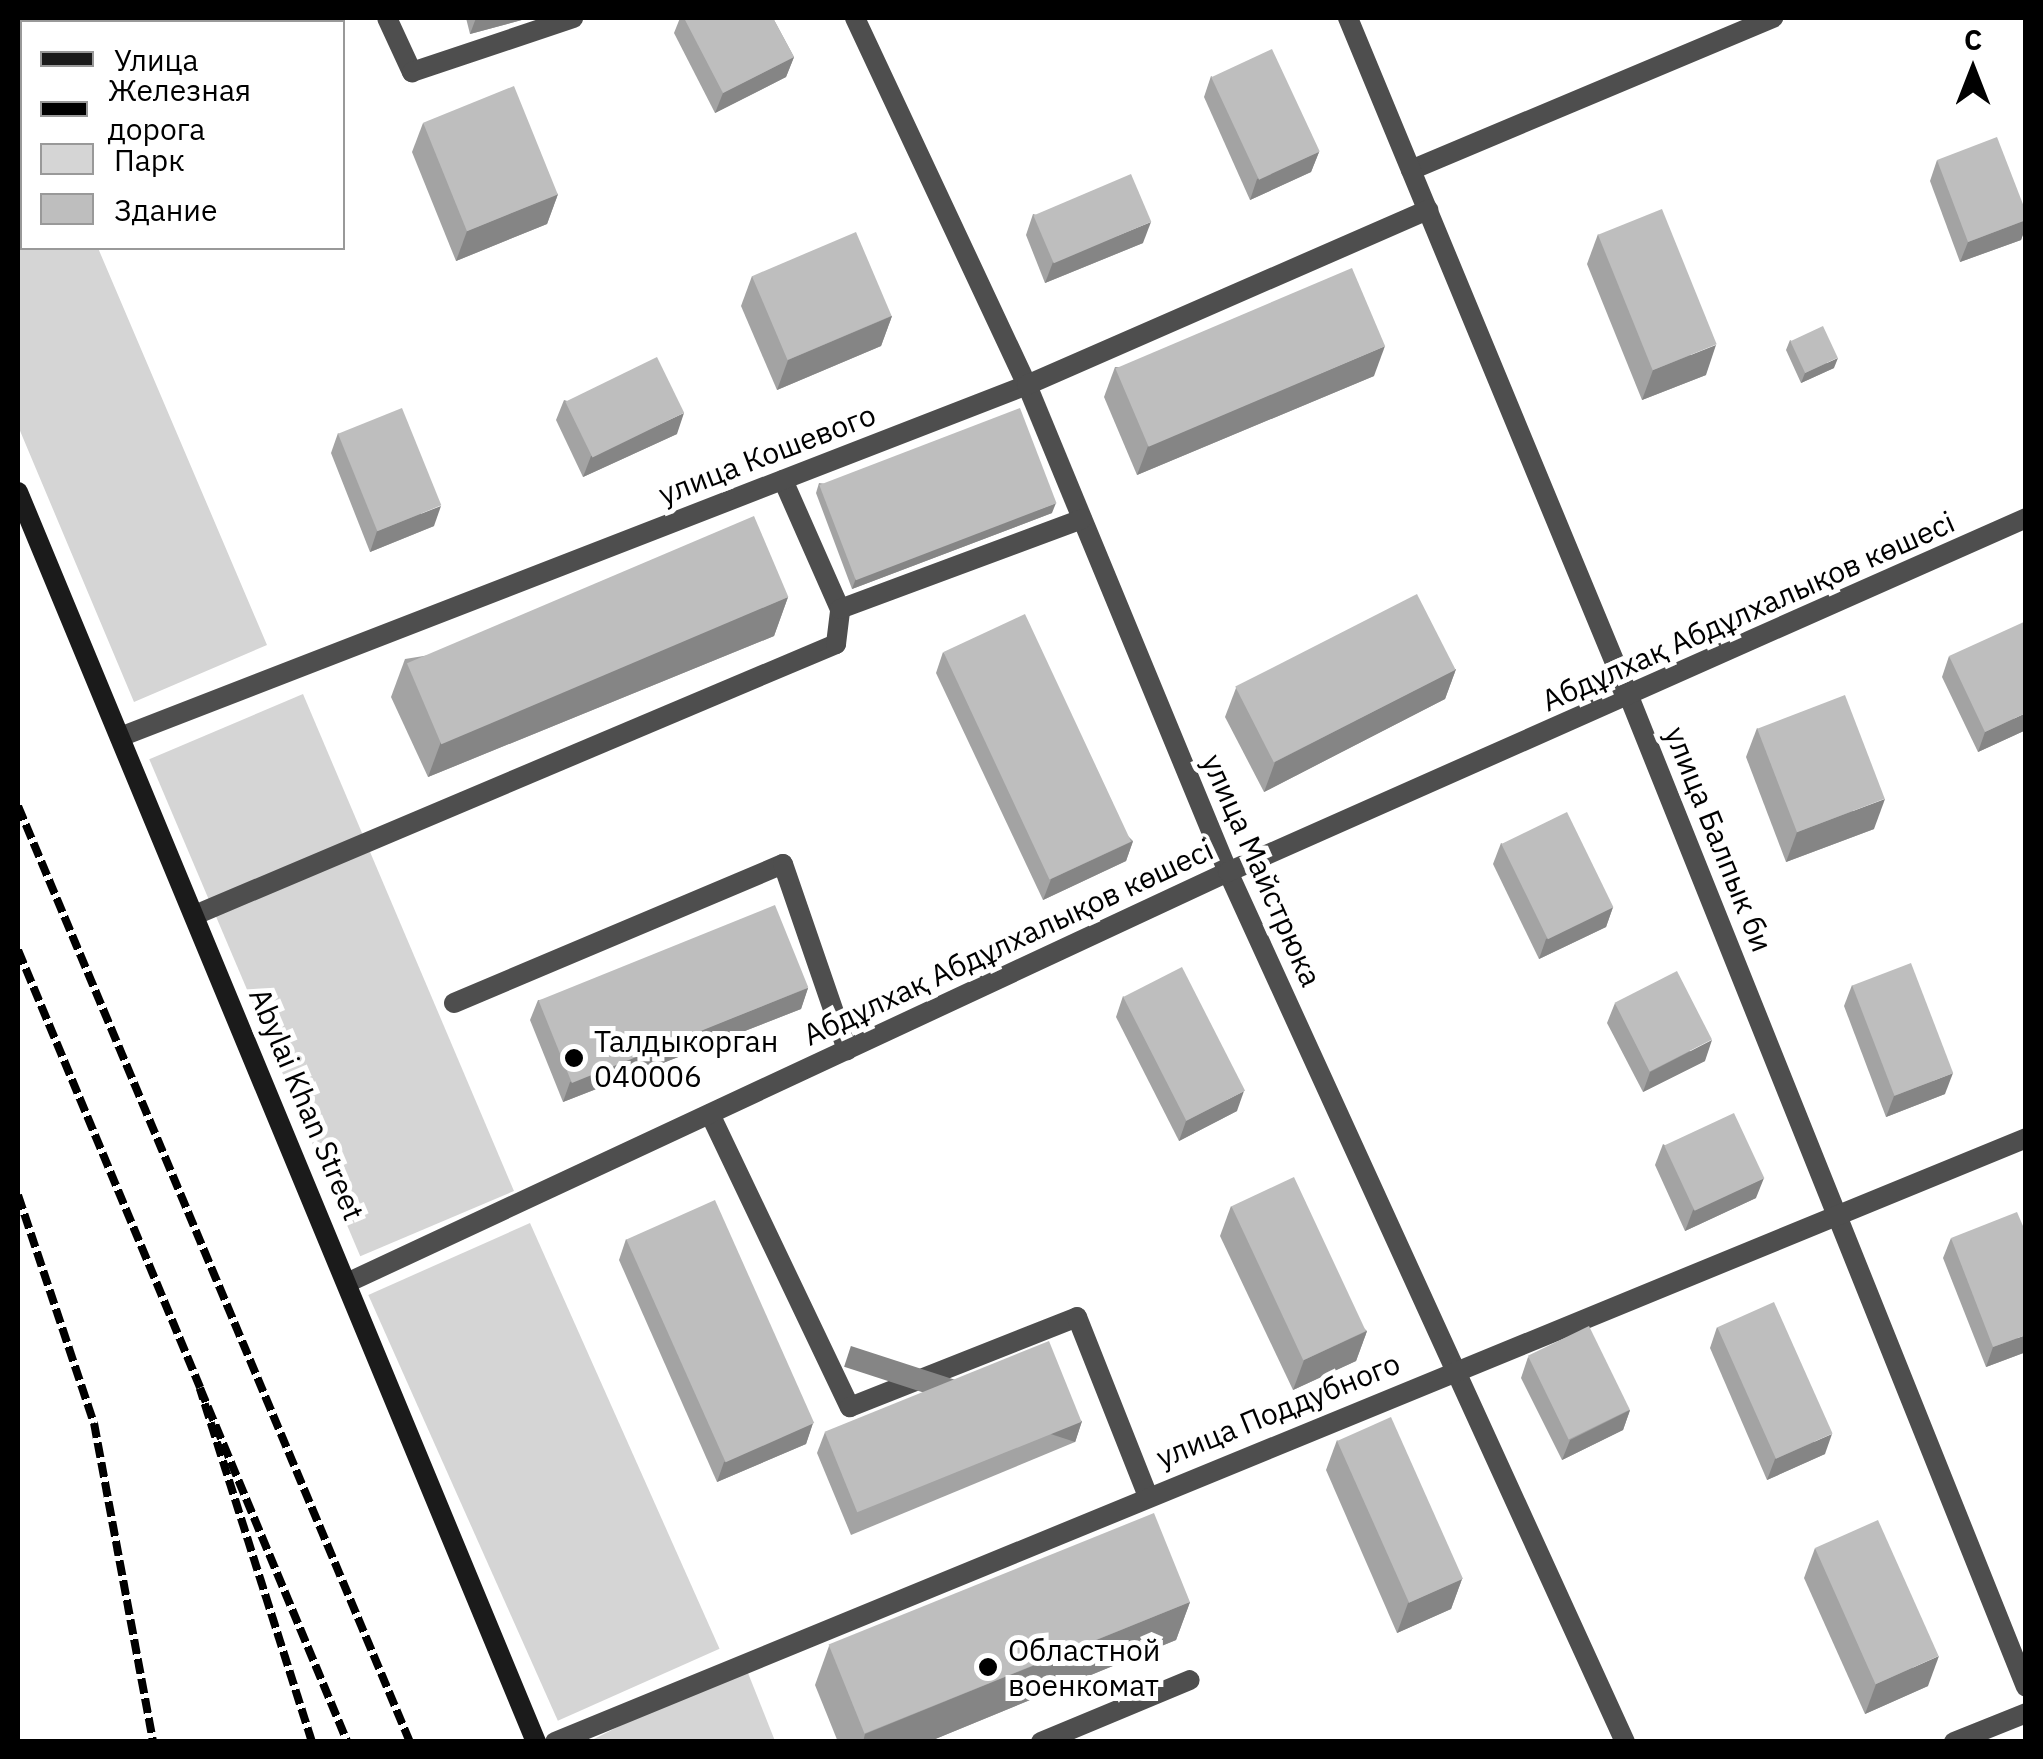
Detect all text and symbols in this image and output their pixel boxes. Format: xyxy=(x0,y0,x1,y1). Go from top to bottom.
legend xyxy=(20,20,345,250)
north arrow xyxy=(1923,20,2023,120)
text: С xyxy=(1964,21,1982,58)
text: Улица xyxy=(114,40,199,79)
text: Железная дорога xyxy=(108,70,251,148)
text: Парк xyxy=(114,140,185,179)
text: Здание xyxy=(114,190,217,229)
street label: улица Кошевого xyxy=(654,396,880,512)
street label: Абдұлхақ Абдұлхалықов көшесі xyxy=(1536,503,1960,719)
street label: улица Балпык би xyxy=(1657,721,1781,957)
street label: улица Майстрюка xyxy=(1195,748,1329,992)
street label: Абдұлхақ Абдұлхалықов көшесі xyxy=(797,831,1219,1053)
street label: Abylai Khan Street xyxy=(242,983,372,1225)
place label: Талдыкорган 040006 xyxy=(594,1023,778,1094)
marker: Талдыкорган 040006 xyxy=(563,1047,585,1069)
street label: улица Поддубного xyxy=(1151,1345,1405,1475)
place label: Областной военкомат xyxy=(1008,1632,1160,1702)
marker: Областной военкомат xyxy=(977,1656,999,1678)

